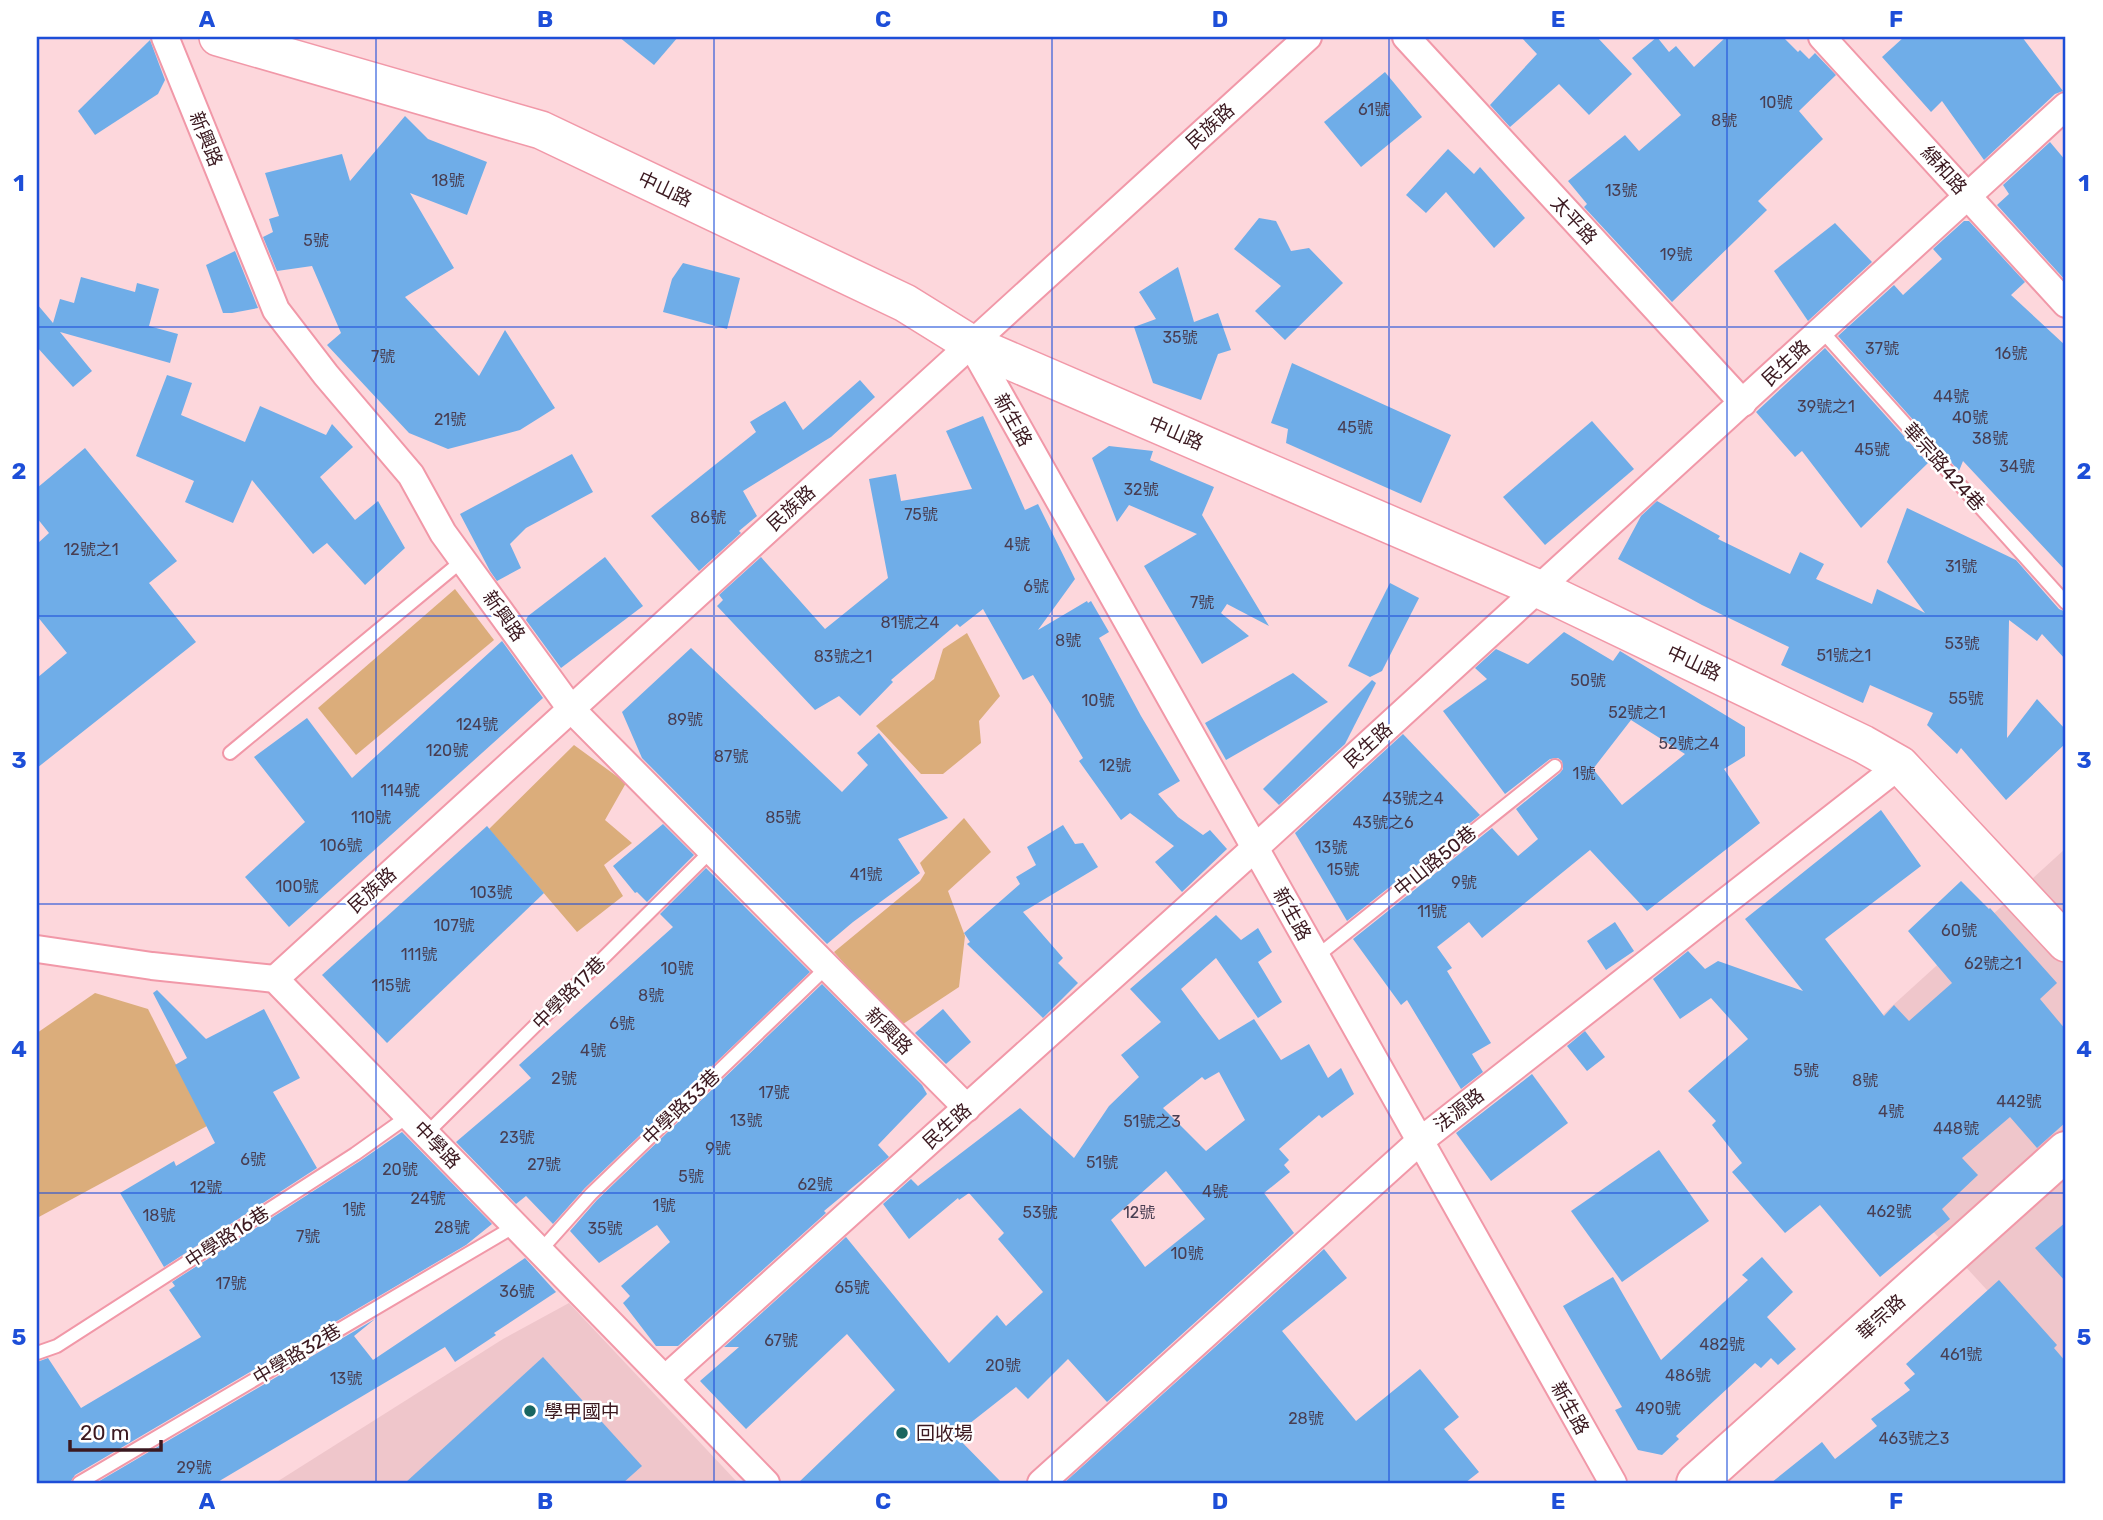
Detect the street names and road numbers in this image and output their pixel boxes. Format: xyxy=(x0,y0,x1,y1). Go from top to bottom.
street label: 民族路 xyxy=(1181,98,1239,154)
street label: 新興路 xyxy=(185,108,227,170)
street label: 綿和路 xyxy=(1916,141,1972,199)
street label: 中山路 xyxy=(634,167,696,211)
street label: 太平路 xyxy=(1546,191,1602,249)
street label: 民生路 xyxy=(1757,335,1815,391)
street label: 新生路 xyxy=(989,389,1037,451)
street label: 中山路 xyxy=(1145,411,1207,455)
street label: 華宗路424巷 xyxy=(1898,418,1990,516)
street label: 民族路 xyxy=(762,480,820,536)
street label: 新興路 xyxy=(478,586,530,646)
street label: 中山路 xyxy=(1663,641,1725,685)
street label: 民生路 xyxy=(1339,717,1397,773)
street label: 中山路50巷 xyxy=(1389,821,1481,901)
street label: 民族路 xyxy=(343,862,401,918)
street label: 新生路 xyxy=(1268,883,1316,945)
street label: 中學路17巷 xyxy=(528,952,610,1034)
street label: 新興路 xyxy=(861,1003,917,1059)
street label: 中學路33巷 xyxy=(637,1064,725,1150)
street label: 法源路 xyxy=(1429,1083,1489,1137)
street label: 民生路 xyxy=(918,1098,976,1154)
street label: 中學路 xyxy=(409,1117,465,1173)
street label: 中學路16巷 xyxy=(181,1201,273,1273)
street label: 華宗路 xyxy=(1852,1289,1910,1345)
street label: 中學路32巷 xyxy=(249,1319,345,1389)
street label: 新生路 xyxy=(1546,1377,1594,1439)

